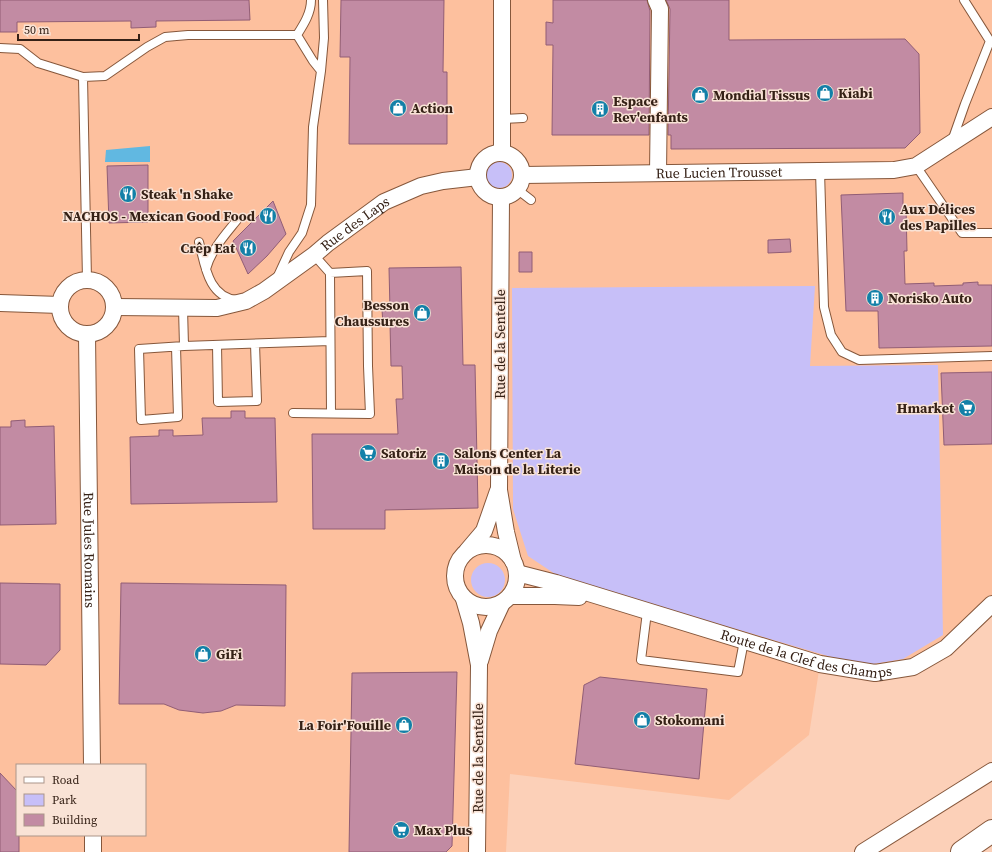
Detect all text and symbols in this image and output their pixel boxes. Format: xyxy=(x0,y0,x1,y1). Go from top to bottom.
scale bar xyxy=(18,16,139,42)
text: 50 m xyxy=(24,22,50,38)
shop icon: Kiabi xyxy=(815,83,835,103)
place label: Kiabi xyxy=(838,83,873,103)
shop icon: Mondial Tissus xyxy=(690,85,710,105)
place label: Mondial Tissus xyxy=(713,85,811,105)
place label: Espace Rev'enfants xyxy=(613,91,689,127)
shop icon: Action xyxy=(388,98,408,118)
place label: Action xyxy=(411,98,454,118)
building icon: Espace Rev'enfants xyxy=(590,99,610,119)
street label: Rue Lucien Trousset xyxy=(656,162,783,183)
restaurant icon: Steak 'n Shake xyxy=(118,184,138,204)
place label: Steak 'n Shake xyxy=(141,184,233,204)
street label: Rue des Laps xyxy=(316,191,392,255)
place label: Aux Délices des Papilles xyxy=(900,199,977,235)
place label: NACHOS - Mexican Good Food xyxy=(63,206,256,226)
restaurant icon: NACHOS - Mexican Good Food xyxy=(258,206,278,226)
restaurant icon: Aux Délices des Papilles xyxy=(877,207,897,227)
place label: Crêp Eat xyxy=(181,238,236,258)
restaurant icon: Crêp Eat xyxy=(238,238,258,258)
building icon: Norisko Auto xyxy=(865,288,885,308)
place label: Norisko Auto xyxy=(888,288,972,308)
street label: Rue de la Sentelle xyxy=(490,289,510,399)
place label: Besson Chaussures xyxy=(335,295,410,331)
shop icon: Besson Chaussures xyxy=(412,303,432,323)
place label: Hmarket xyxy=(897,398,955,418)
supermarket icon: Hmarket xyxy=(957,398,977,418)
supermarket icon: Satoriz xyxy=(358,443,378,463)
place label: Satoriz xyxy=(381,443,427,463)
place label: Salons Center La Maison de la Literie xyxy=(454,443,580,479)
building icon: Salons Center La Maison de la Literie xyxy=(431,451,451,471)
street label: Rue Jules Romains xyxy=(79,492,100,608)
street label: Route de la Clef des Champs xyxy=(718,624,893,683)
shop icon: GiFi xyxy=(193,644,213,664)
place label: GiFi xyxy=(216,644,243,664)
street label: Rue de la Sentelle xyxy=(468,703,488,813)
shop icon: Stokomani xyxy=(632,710,652,730)
place label: Stokomani xyxy=(655,710,725,730)
place label: La Foir'Fouille xyxy=(298,715,391,735)
shop icon: La Foir'Fouille xyxy=(394,715,414,735)
legend xyxy=(16,764,146,836)
text: Road xyxy=(52,772,79,788)
text: Park xyxy=(52,792,77,808)
text: Building xyxy=(52,812,97,828)
supermarket icon: Max Plus xyxy=(391,820,411,840)
place label: Max Plus xyxy=(414,820,473,840)

